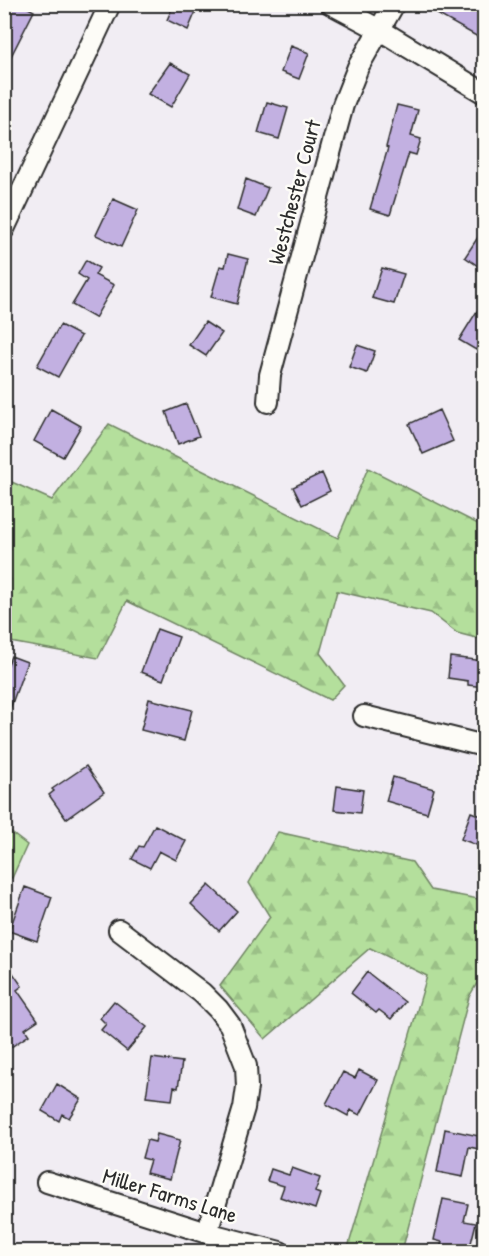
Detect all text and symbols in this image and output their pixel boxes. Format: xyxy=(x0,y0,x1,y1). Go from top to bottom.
street label: Westchester Court xyxy=(260,116,328,268)
street label: Miller Farms Lane xyxy=(99,1160,241,1230)

